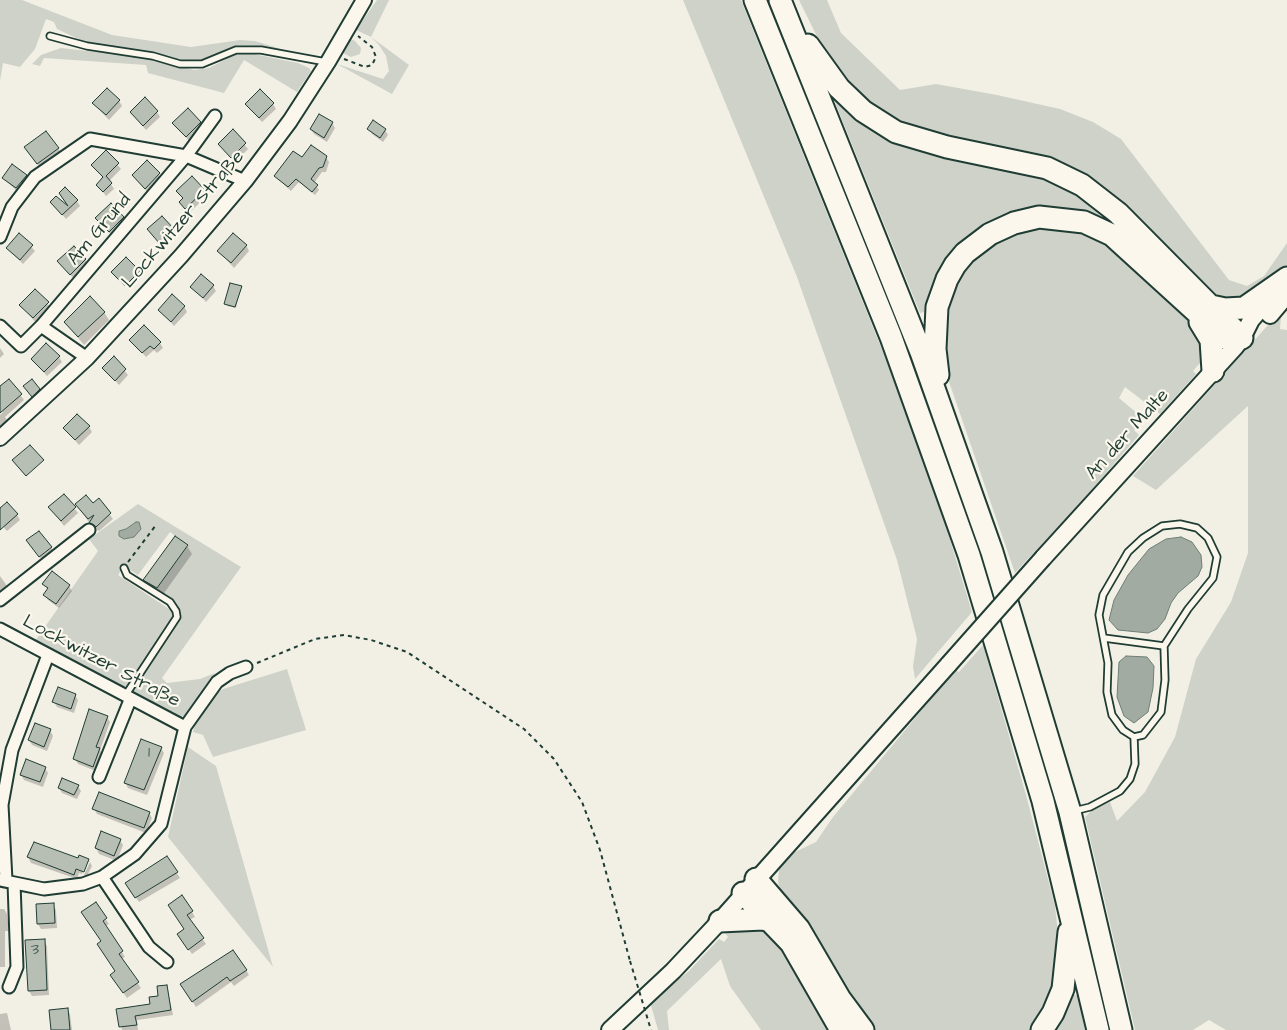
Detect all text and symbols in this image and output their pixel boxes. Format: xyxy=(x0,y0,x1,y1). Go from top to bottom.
street label: Lockwitzer Straße xyxy=(118,146,250,294)
street label: Am Grund xyxy=(63,189,137,271)
street label: An der Malte xyxy=(1081,385,1175,485)
street label: Lockwitzer Straße xyxy=(18,611,184,713)
house number: 1 xyxy=(148,744,150,764)
house number: 3 xyxy=(31,941,39,961)

